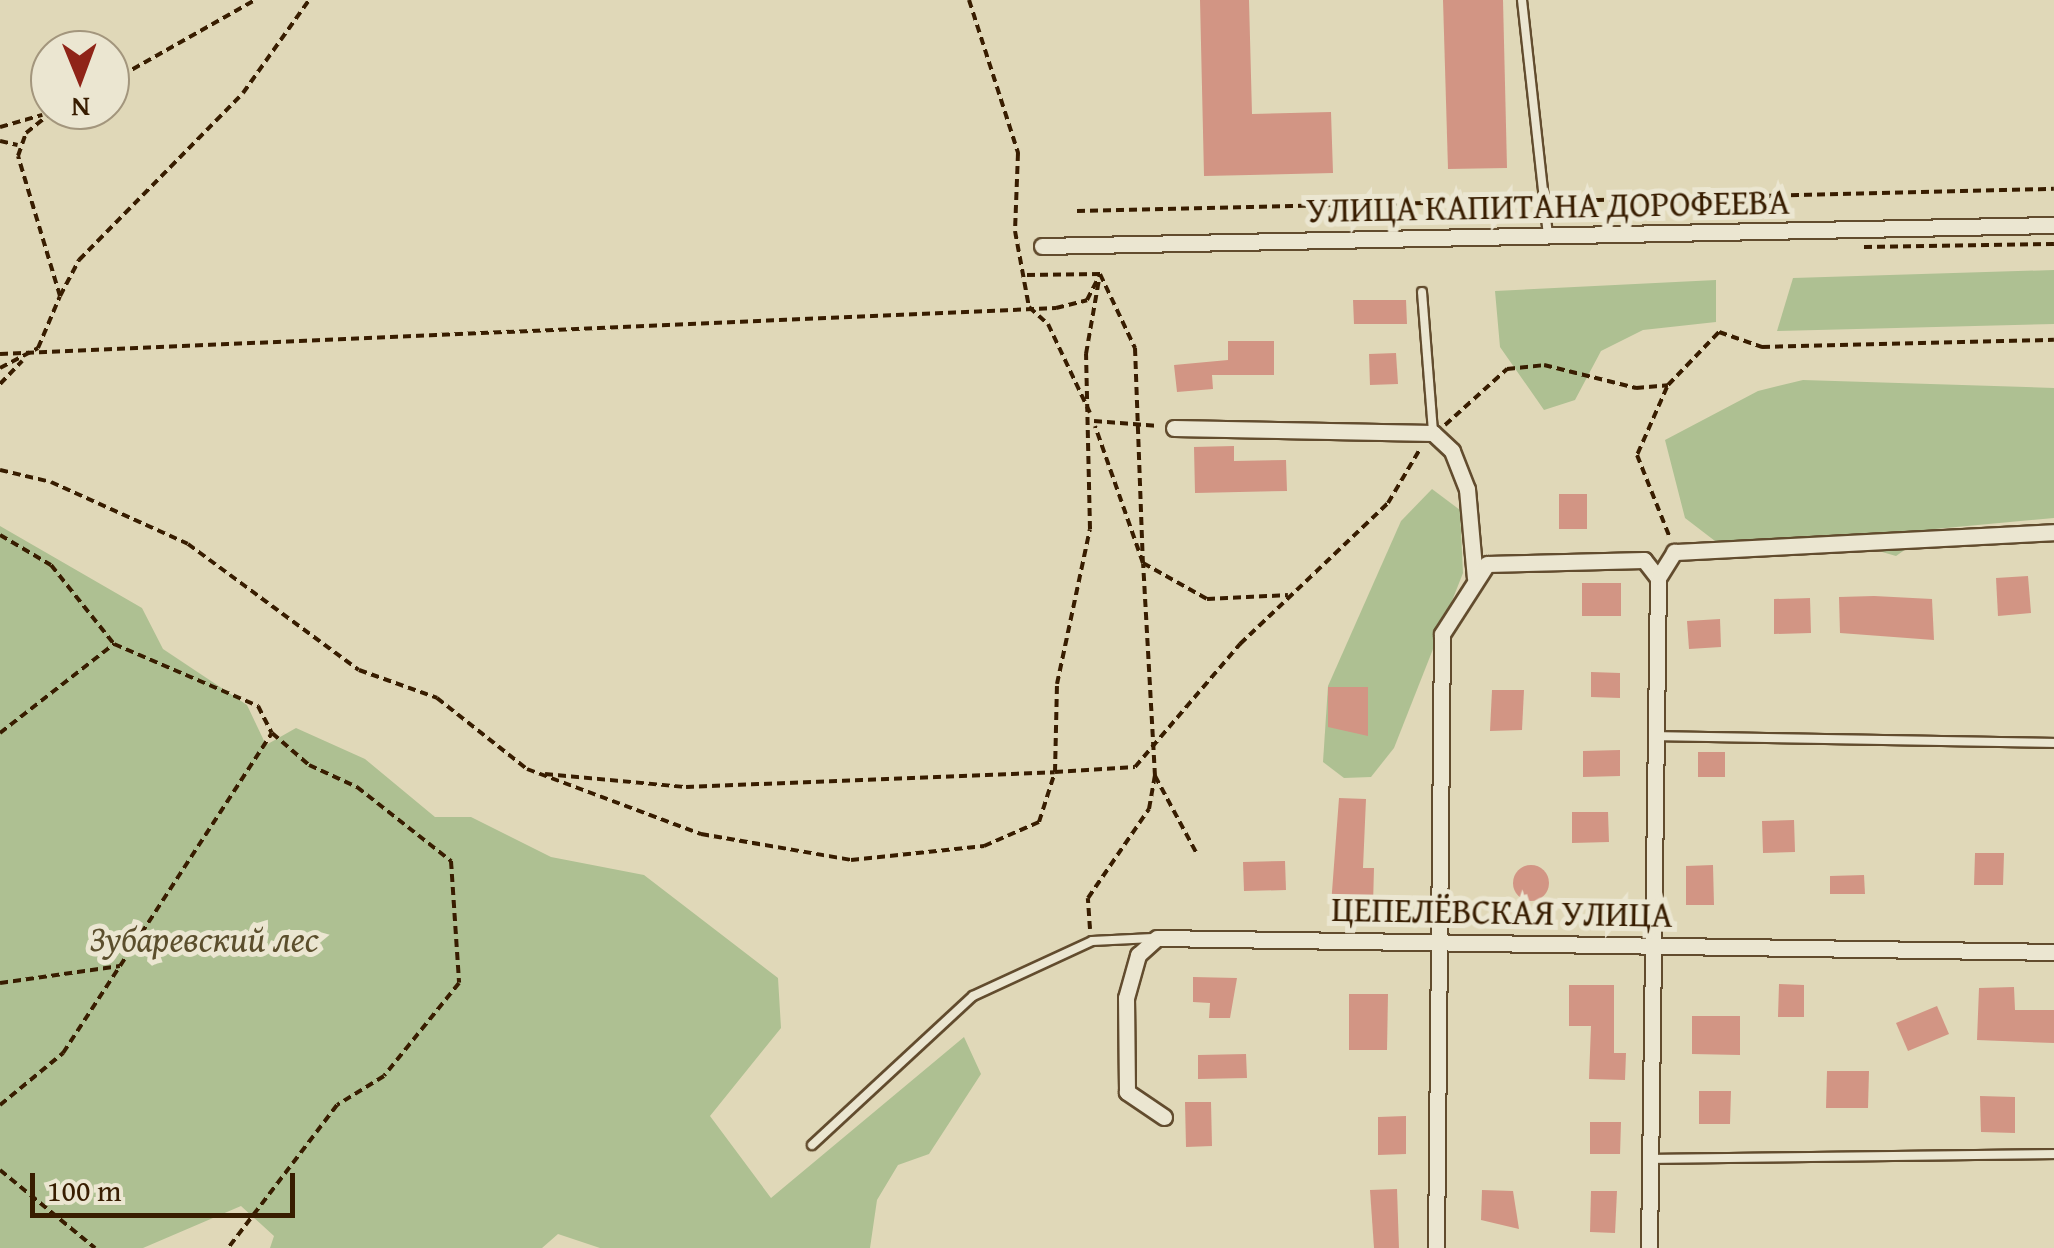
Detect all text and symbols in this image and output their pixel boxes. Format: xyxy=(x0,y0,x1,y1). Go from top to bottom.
north arrow xyxy=(30,30,130,130)
text: N xyxy=(71,88,90,129)
street label: УЛИЦА КАПИТАНА ДОРОФЕЕВА xyxy=(1306,181,1790,231)
street label: ЦЕПЕЛЁВСКАЯ УЛИЦА xyxy=(1331,888,1673,936)
park label: Зубаревский лес xyxy=(89,918,319,960)
scale bar xyxy=(35,1153,300,1215)
text: 100 m xyxy=(47,1168,121,1212)

